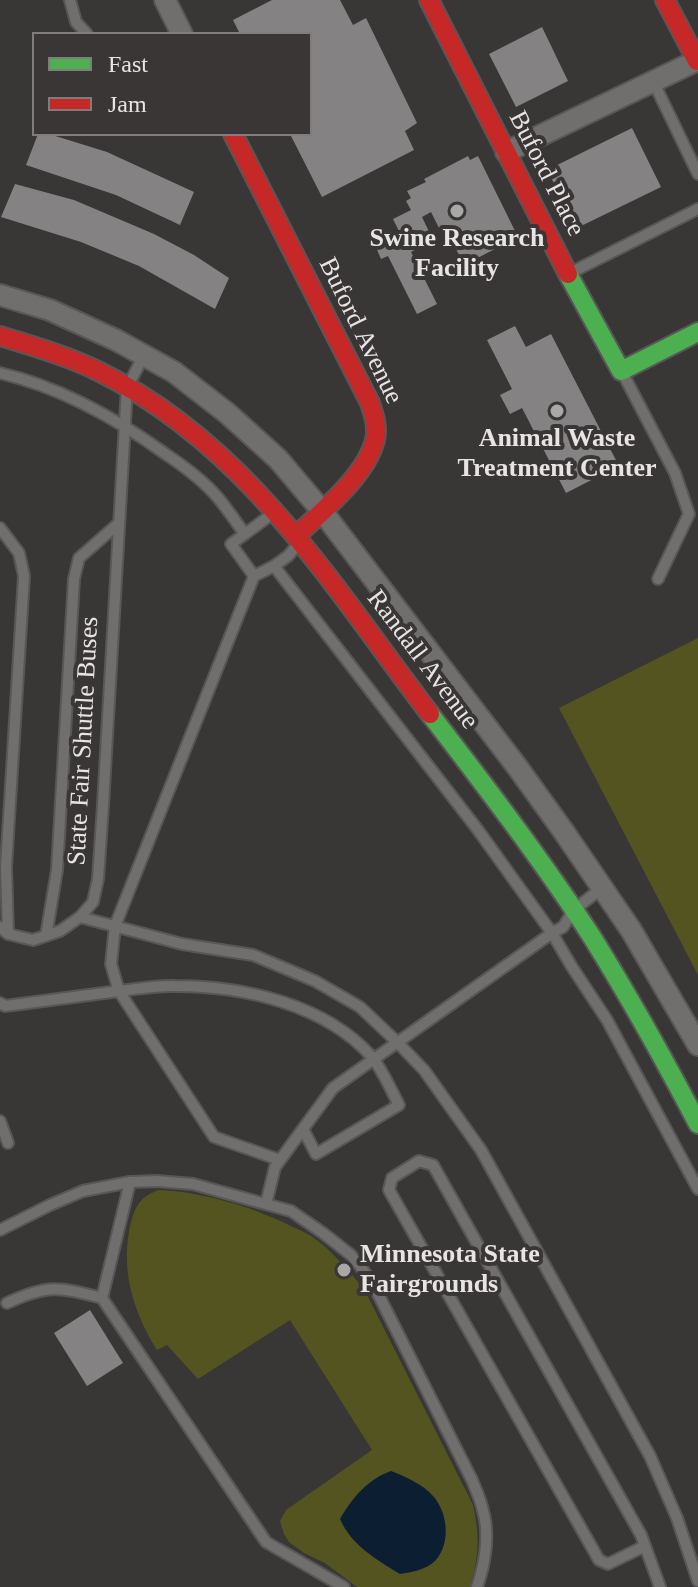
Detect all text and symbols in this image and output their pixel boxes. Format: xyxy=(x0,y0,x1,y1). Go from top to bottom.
legend xyxy=(32,32,312,136)
text: Fast xyxy=(108,51,148,77)
text: Jam xyxy=(108,91,147,117)
street label: Buford Place xyxy=(501,106,591,242)
marker: Swine Research Facility xyxy=(448,202,466,220)
place label: Swine Research Facility xyxy=(369,223,545,284)
street label: Buford Avenue xyxy=(311,253,409,409)
marker: Animal Waste Treatment Center xyxy=(548,402,566,420)
place label: Animal Waste Treatment Center xyxy=(457,423,657,484)
street label: Randall Avenue xyxy=(360,584,484,736)
street label: State Fair Shuttle Buses xyxy=(62,616,106,866)
place label: Minnesota State Fairgrounds xyxy=(360,1239,540,1300)
marker: Minnesota State Fairgrounds xyxy=(335,1261,353,1279)

